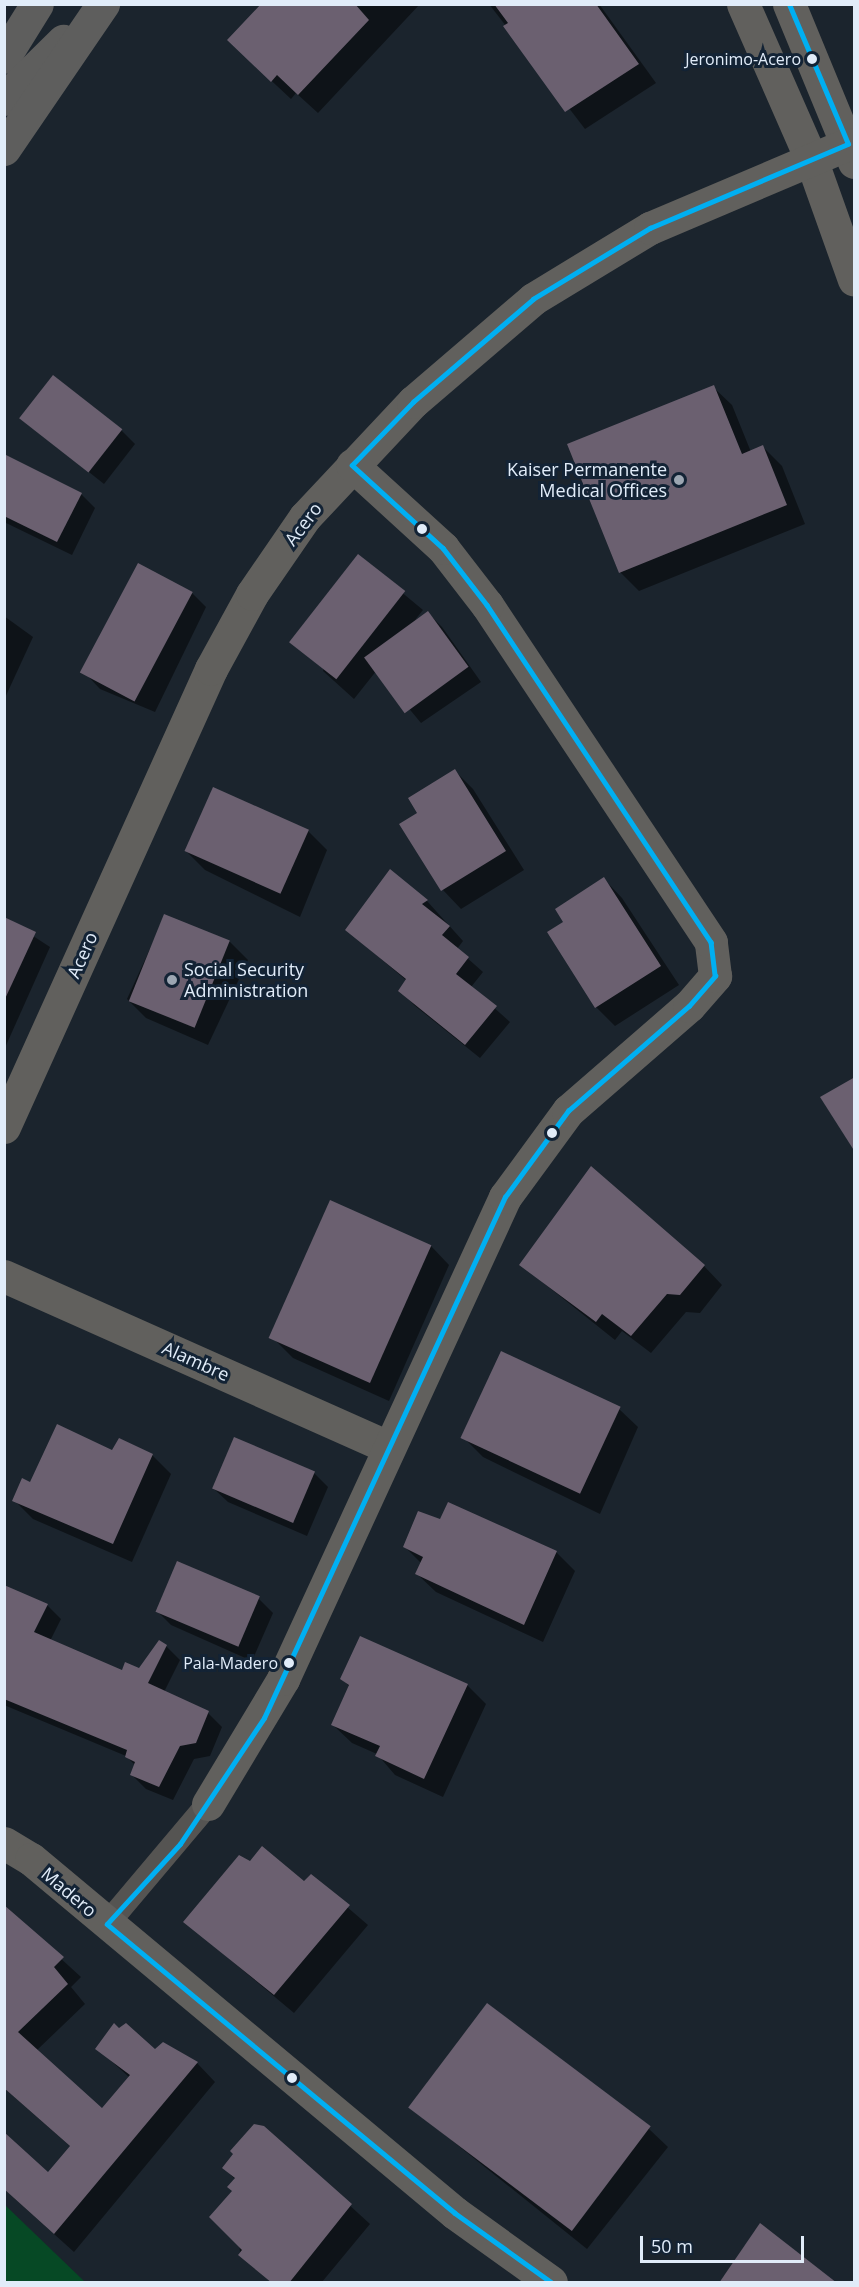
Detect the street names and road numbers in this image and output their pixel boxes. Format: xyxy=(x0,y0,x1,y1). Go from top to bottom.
street label: Acero xyxy=(280,498,326,550)
street label: Acero xyxy=(62,929,102,981)
street label: Alambre xyxy=(159,1337,233,1385)
street label: Madero xyxy=(37,1863,101,1921)

